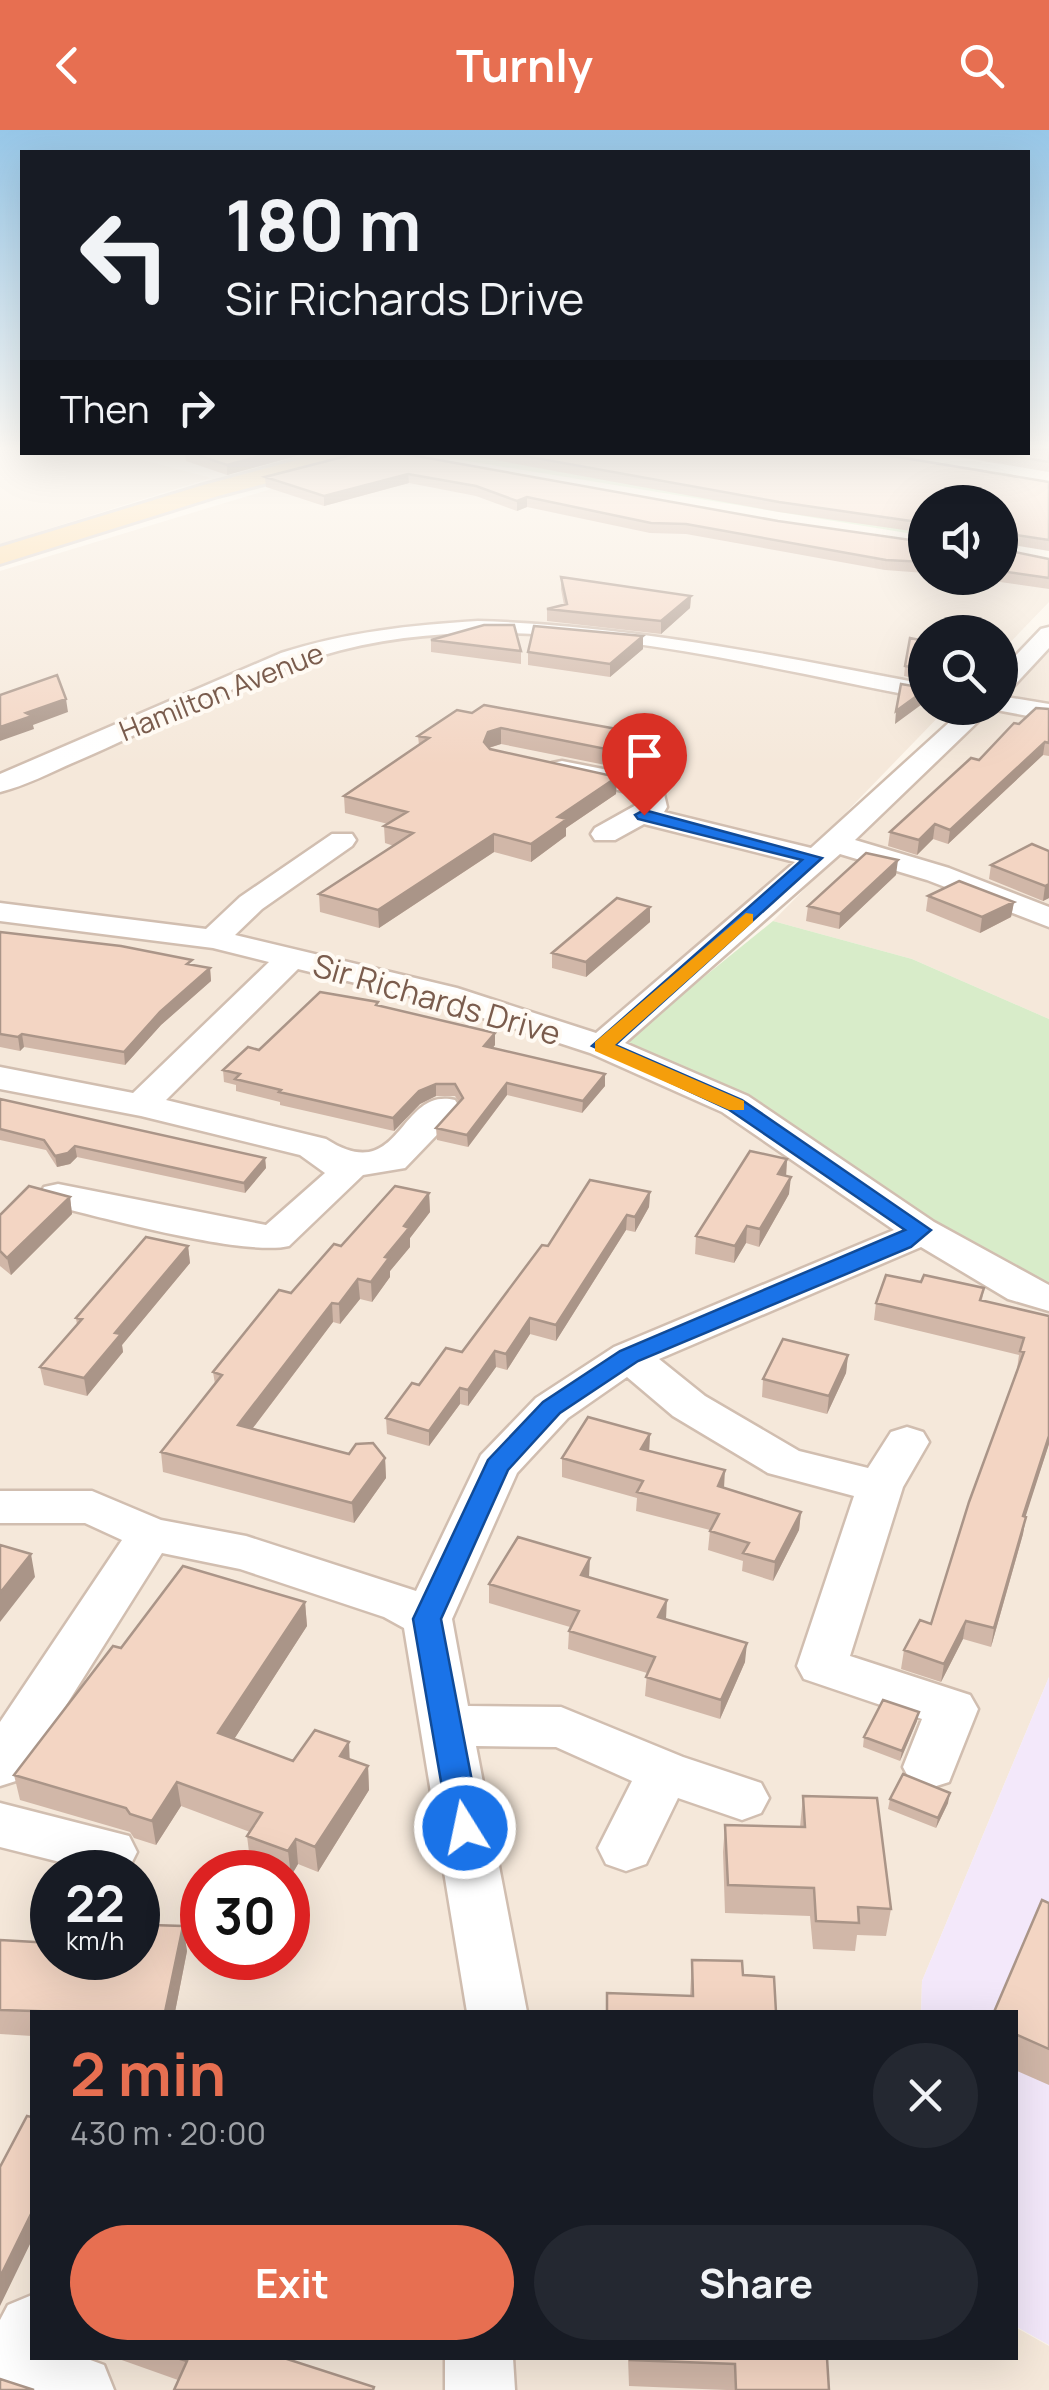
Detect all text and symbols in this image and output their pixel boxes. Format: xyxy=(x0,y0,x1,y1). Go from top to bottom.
text: Turnly xyxy=(456,34,593,96)
icon: back xyxy=(40,38,95,93)
icon: search xyxy=(954,38,1009,93)
text: 180 m xyxy=(225,176,422,272)
icon: left xyxy=(60,190,190,320)
text: Sir Richards Drive xyxy=(225,267,584,329)
icon: right xyxy=(169,380,224,435)
text: Then xyxy=(60,382,149,434)
map controls xyxy=(908,485,1018,725)
button: sound xyxy=(908,485,1018,595)
button: search xyxy=(908,615,1018,725)
street label: Hamilton Avenue xyxy=(113,633,329,749)
pin xyxy=(602,713,687,816)
icon: arrive xyxy=(617,728,672,783)
street label: Sir Richards Drive xyxy=(308,943,566,1055)
position arrow xyxy=(413,1776,517,1880)
speed limit sign: 30 xyxy=(180,1850,310,1980)
text: 22 xyxy=(65,1869,125,1937)
text: km/h xyxy=(66,1923,124,1958)
text: 2 min xyxy=(70,2032,226,2114)
button: close xyxy=(873,2043,978,2148)
text: 430 m · 20:00 xyxy=(70,2111,266,2155)
button: Exit xyxy=(70,2225,514,2340)
button: Share xyxy=(534,2225,978,2340)

